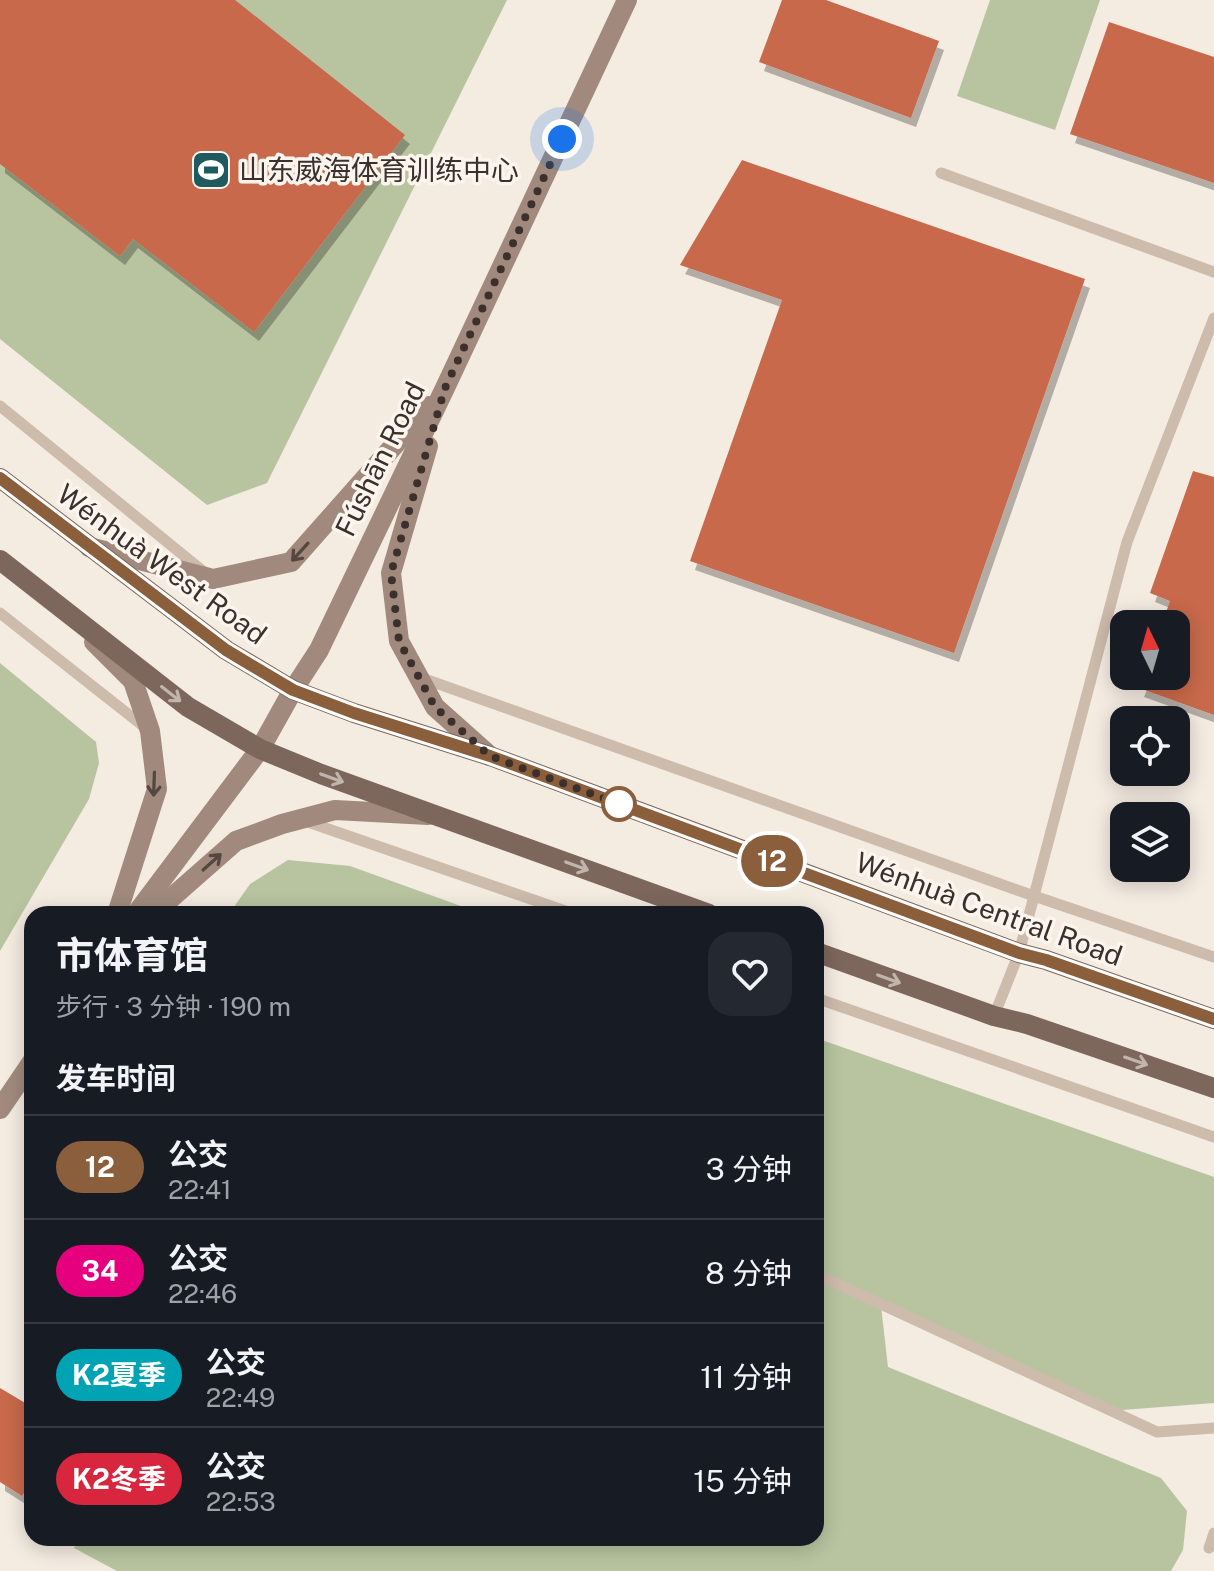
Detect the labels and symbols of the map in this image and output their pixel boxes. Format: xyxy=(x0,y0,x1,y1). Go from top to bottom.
your location xyxy=(542,119,582,159)
sports icon: 山东威海体育训练中心 xyxy=(190,149,232,191)
place label: 山东威海体育训练中心 xyxy=(239,153,519,186)
street label: Fúshān Road xyxy=(328,376,431,541)
street label: Wénhuà West Road xyxy=(51,477,273,651)
one-way arrow xyxy=(292,541,310,561)
north arrow xyxy=(1110,610,1190,690)
one-way arrow xyxy=(160,686,181,703)
one-way arrow xyxy=(147,770,162,797)
one-way arrow xyxy=(319,772,344,787)
unlabelled marker xyxy=(602,787,636,821)
line badge: 12 xyxy=(736,835,808,887)
street label: Wénhuà Central Road xyxy=(851,845,1127,972)
one-way arrow xyxy=(201,854,221,872)
one-way arrow xyxy=(564,860,589,875)
one-way arrow xyxy=(877,972,902,987)
one-way arrow xyxy=(1123,1054,1148,1069)

